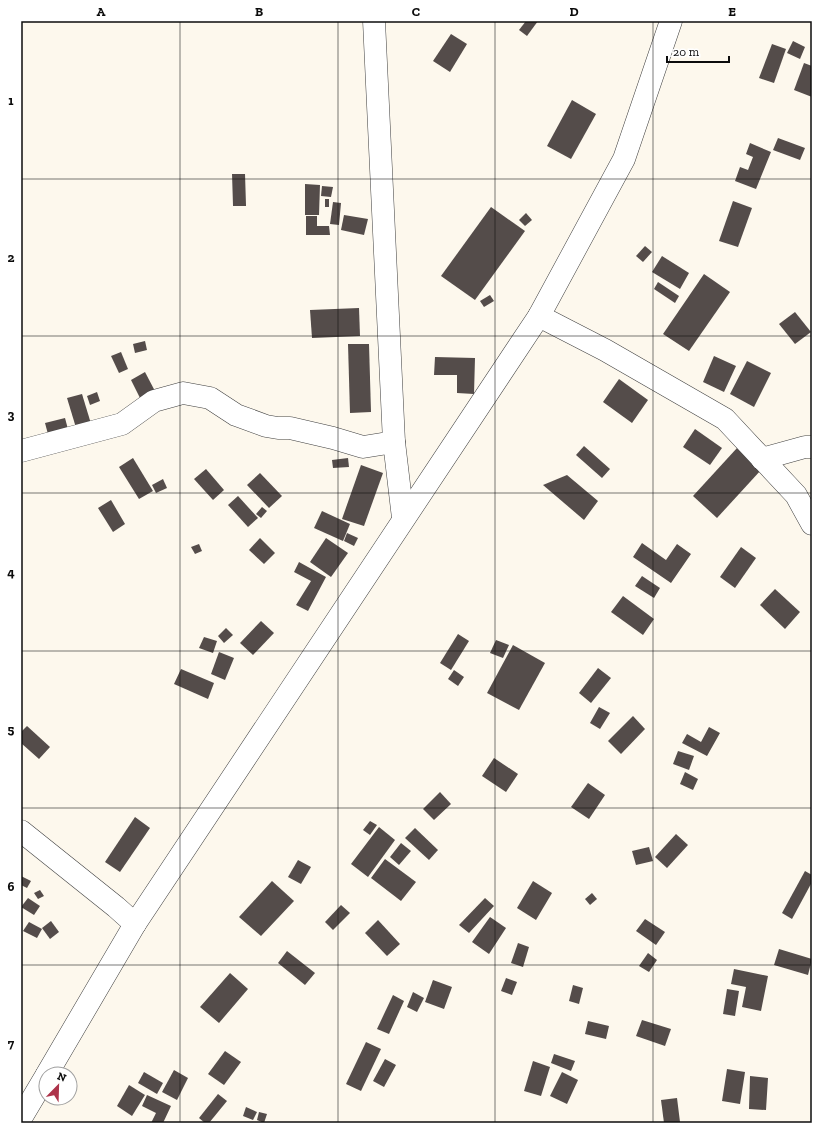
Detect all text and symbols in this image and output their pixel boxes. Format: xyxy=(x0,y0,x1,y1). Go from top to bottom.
text: A xyxy=(97,4,106,19)
text: B xyxy=(255,4,263,19)
text: C xyxy=(412,4,420,19)
text: D xyxy=(569,4,579,19)
text: E xyxy=(728,4,736,19)
scale bar xyxy=(667,38,729,64)
text: 20 m xyxy=(673,45,700,59)
text: 1 xyxy=(8,93,14,108)
text: 2 xyxy=(8,250,15,265)
text: 3 xyxy=(8,407,15,422)
text: 4 xyxy=(7,565,15,580)
text: 5 xyxy=(8,722,15,737)
text: 6 xyxy=(8,879,15,894)
text: 7 xyxy=(8,1036,15,1051)
north arrow xyxy=(38,1066,78,1106)
text: N xyxy=(55,1070,69,1085)

